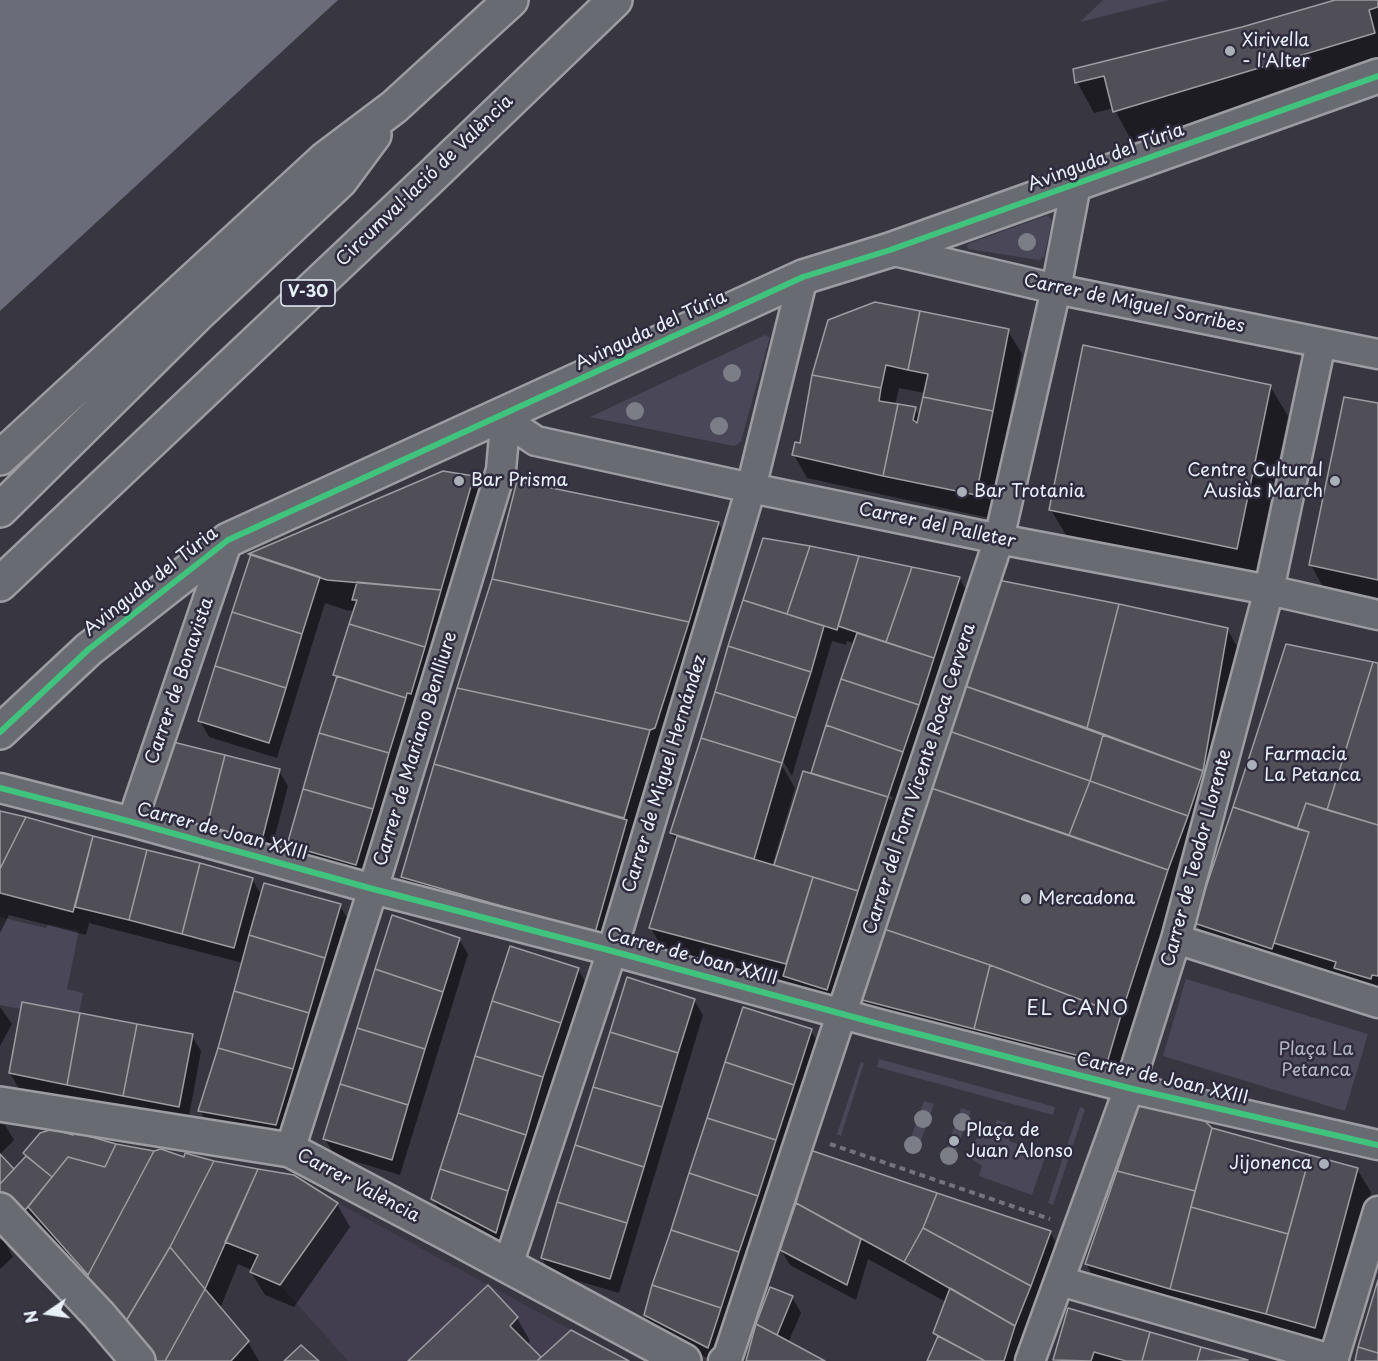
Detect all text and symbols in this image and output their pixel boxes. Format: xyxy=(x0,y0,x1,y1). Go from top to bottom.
place label: Xirivella - l'Alter xyxy=(1242,30,1310,72)
marker: Xirivella - l'Alter xyxy=(1223,44,1237,58)
street label: Circumval·lació de València xyxy=(332,91,518,271)
street label: Avinguda del Túria xyxy=(1025,120,1187,196)
street label: Carrer de Miguel Sorribes xyxy=(1022,270,1246,338)
road number: V-30 xyxy=(281,280,335,306)
street label: Avinguda del Túria xyxy=(572,286,730,376)
place label: Centre Cultural Ausiàs March xyxy=(1187,460,1323,502)
place label: Bar Prisma xyxy=(471,470,568,492)
marker: Bar Prisma xyxy=(452,474,466,488)
marker: Centre Cultural Ausiàs March xyxy=(1328,474,1342,488)
place label: Bar Trotania xyxy=(974,481,1085,503)
marker: Bar Trotania xyxy=(955,485,969,499)
street label: Carrer del Palleter xyxy=(857,499,1017,553)
street label: Avinguda del Túria xyxy=(79,523,223,641)
street label: Carrer de Bonavista xyxy=(141,595,219,767)
street label: Carrer del Forn Vicente Roca Cervera xyxy=(859,621,981,937)
street label: Carrer de Mariano Benlliure xyxy=(370,629,462,869)
street label: Carrer de Miguel Hernández xyxy=(619,653,711,895)
place label: Farmacia La Petanca xyxy=(1264,744,1361,786)
street label: Carrer de Teodor Llorente xyxy=(1158,747,1236,969)
marker: Farmacia La Petanca xyxy=(1245,758,1259,772)
street label: Carrer de Joan XXIII xyxy=(134,799,310,865)
place label: Mercadona xyxy=(1038,888,1135,910)
marker: Mercadona xyxy=(1019,892,1033,906)
street label: Carrer de Joan XXIII xyxy=(604,924,780,990)
district label: EL CANO xyxy=(1027,997,1129,1021)
park label: Plaça La Petanca xyxy=(1279,1039,1353,1082)
street label: Carrer de Joan XXIII xyxy=(1074,1049,1250,1109)
place label: Plaça de Juan Alonso xyxy=(966,1120,1073,1162)
marker: Plaça de Juan Alonso xyxy=(947,1134,961,1148)
street label: Carrer València xyxy=(293,1145,423,1227)
place label: Jijonenca xyxy=(1229,1153,1312,1175)
marker: Jijonenca xyxy=(1317,1157,1331,1171)
north arrow xyxy=(18,1283,78,1343)
text: N xyxy=(17,1308,44,1326)

